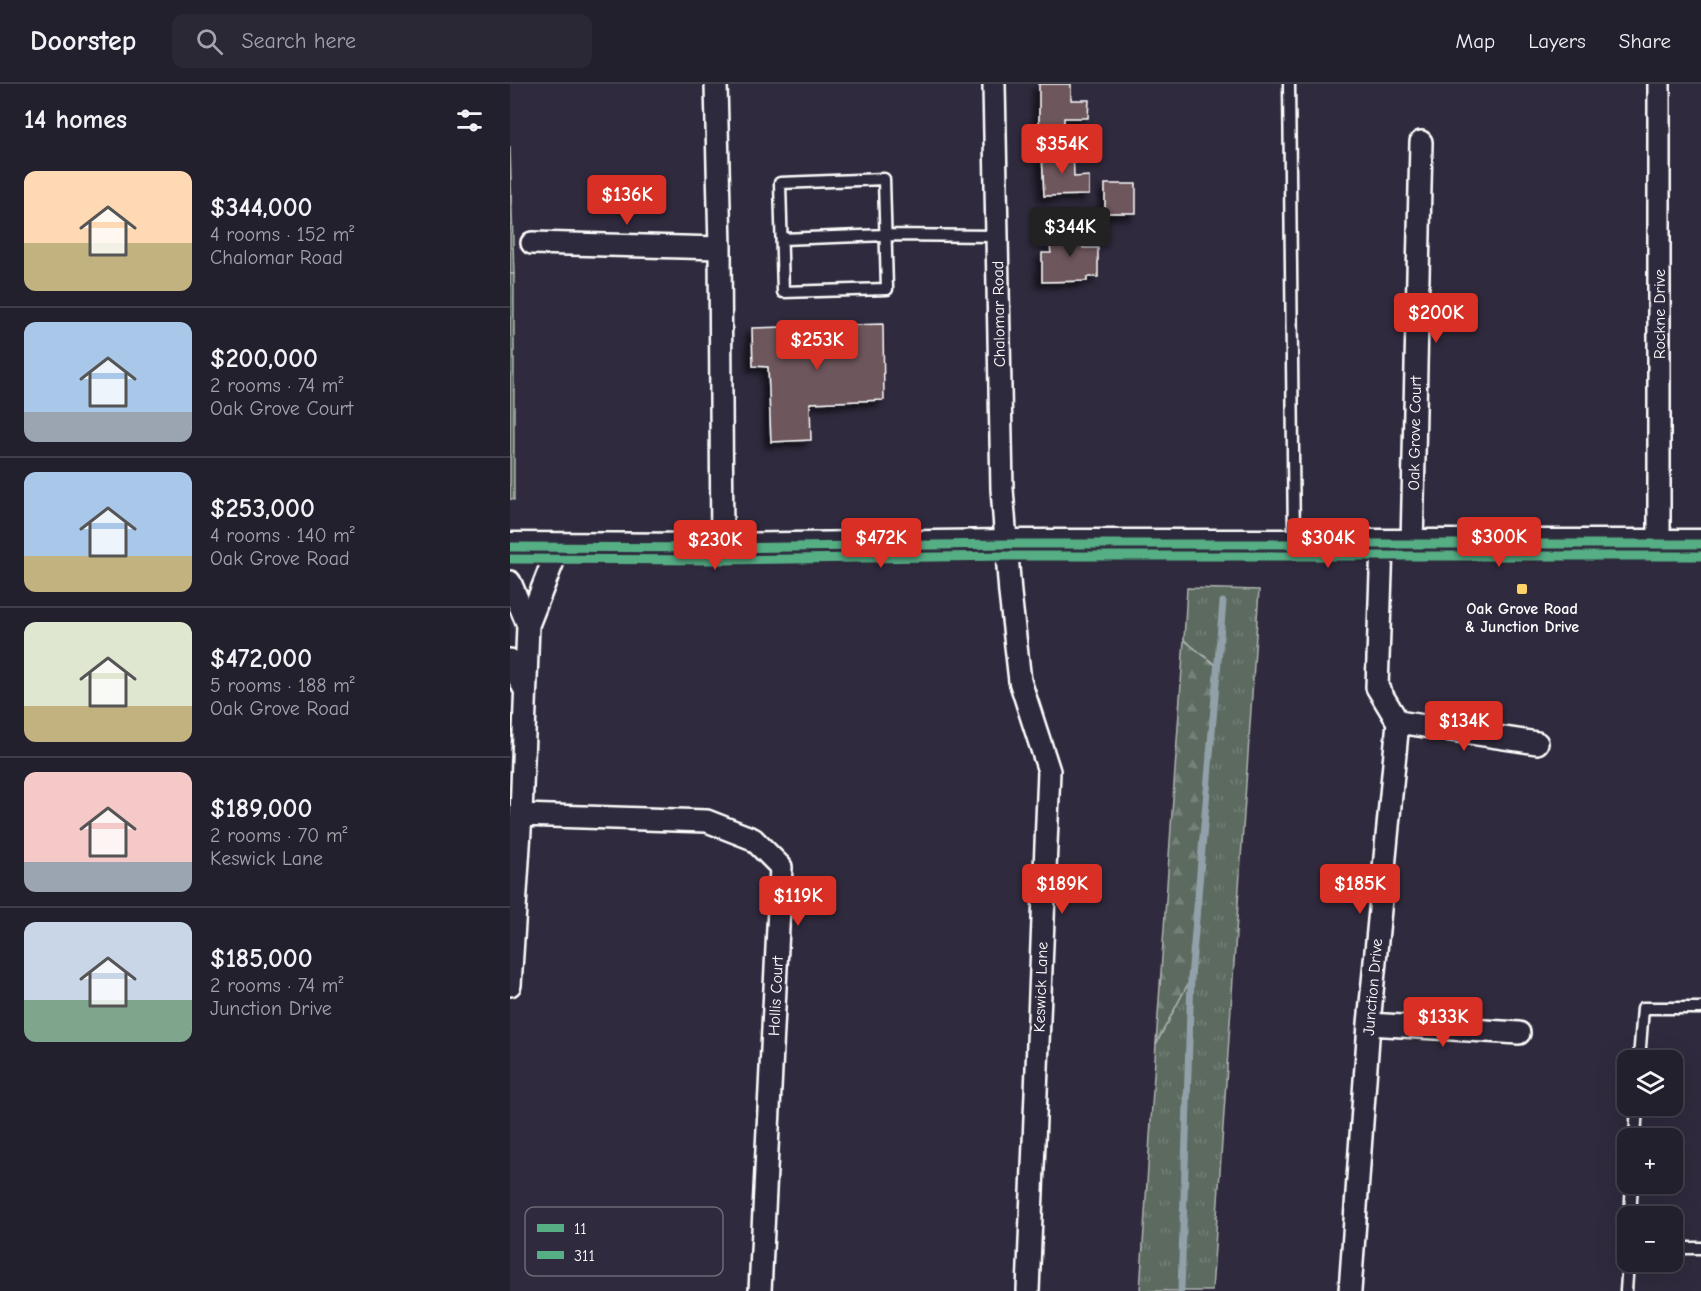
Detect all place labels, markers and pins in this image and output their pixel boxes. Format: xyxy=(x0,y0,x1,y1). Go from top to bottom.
pin: $354K xyxy=(1020,124,1104,175)
pin: $136K xyxy=(585,175,669,226)
pin: $344K xyxy=(1028,207,1112,258)
pin: $200K xyxy=(1394,293,1478,344)
pin: $253K xyxy=(775,320,859,371)
pin: $300K xyxy=(1457,517,1541,568)
pin: $472K xyxy=(839,518,923,569)
pin: $304K xyxy=(1286,518,1370,569)
pin: $230K xyxy=(673,520,757,571)
marker: Oak Grove Road & Junction Drive xyxy=(1515,582,1529,596)
place label: Oak Grove Road & Junction Drive xyxy=(1465,600,1579,636)
pin: $134K xyxy=(1422,701,1506,752)
pin: $189K xyxy=(1020,864,1104,915)
pin: $185K xyxy=(1318,864,1402,915)
pin: $119K xyxy=(756,876,840,927)
pin: $133K xyxy=(1401,997,1485,1048)

